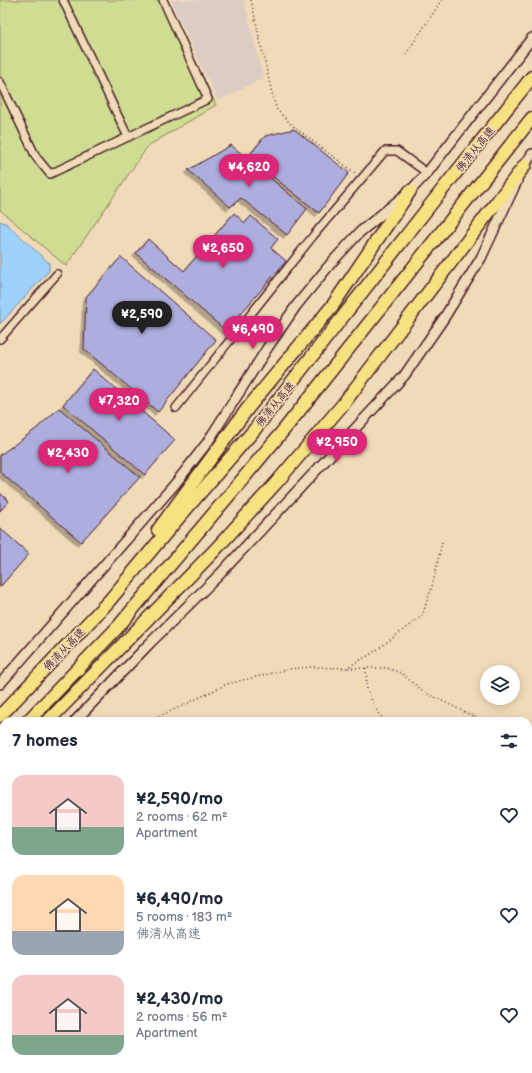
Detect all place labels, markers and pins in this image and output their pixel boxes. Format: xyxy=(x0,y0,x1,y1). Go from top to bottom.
pin: ¥4,620 xyxy=(216,154,282,188)
pin: ¥2,650 xyxy=(190,235,256,269)
pin: ¥2,590 xyxy=(109,301,175,335)
pin: ¥6,490 xyxy=(220,316,286,350)
pin: ¥7,320 xyxy=(86,388,152,422)
pin: ¥2,950 xyxy=(304,429,370,463)
pin: ¥2,430 xyxy=(35,440,101,474)

